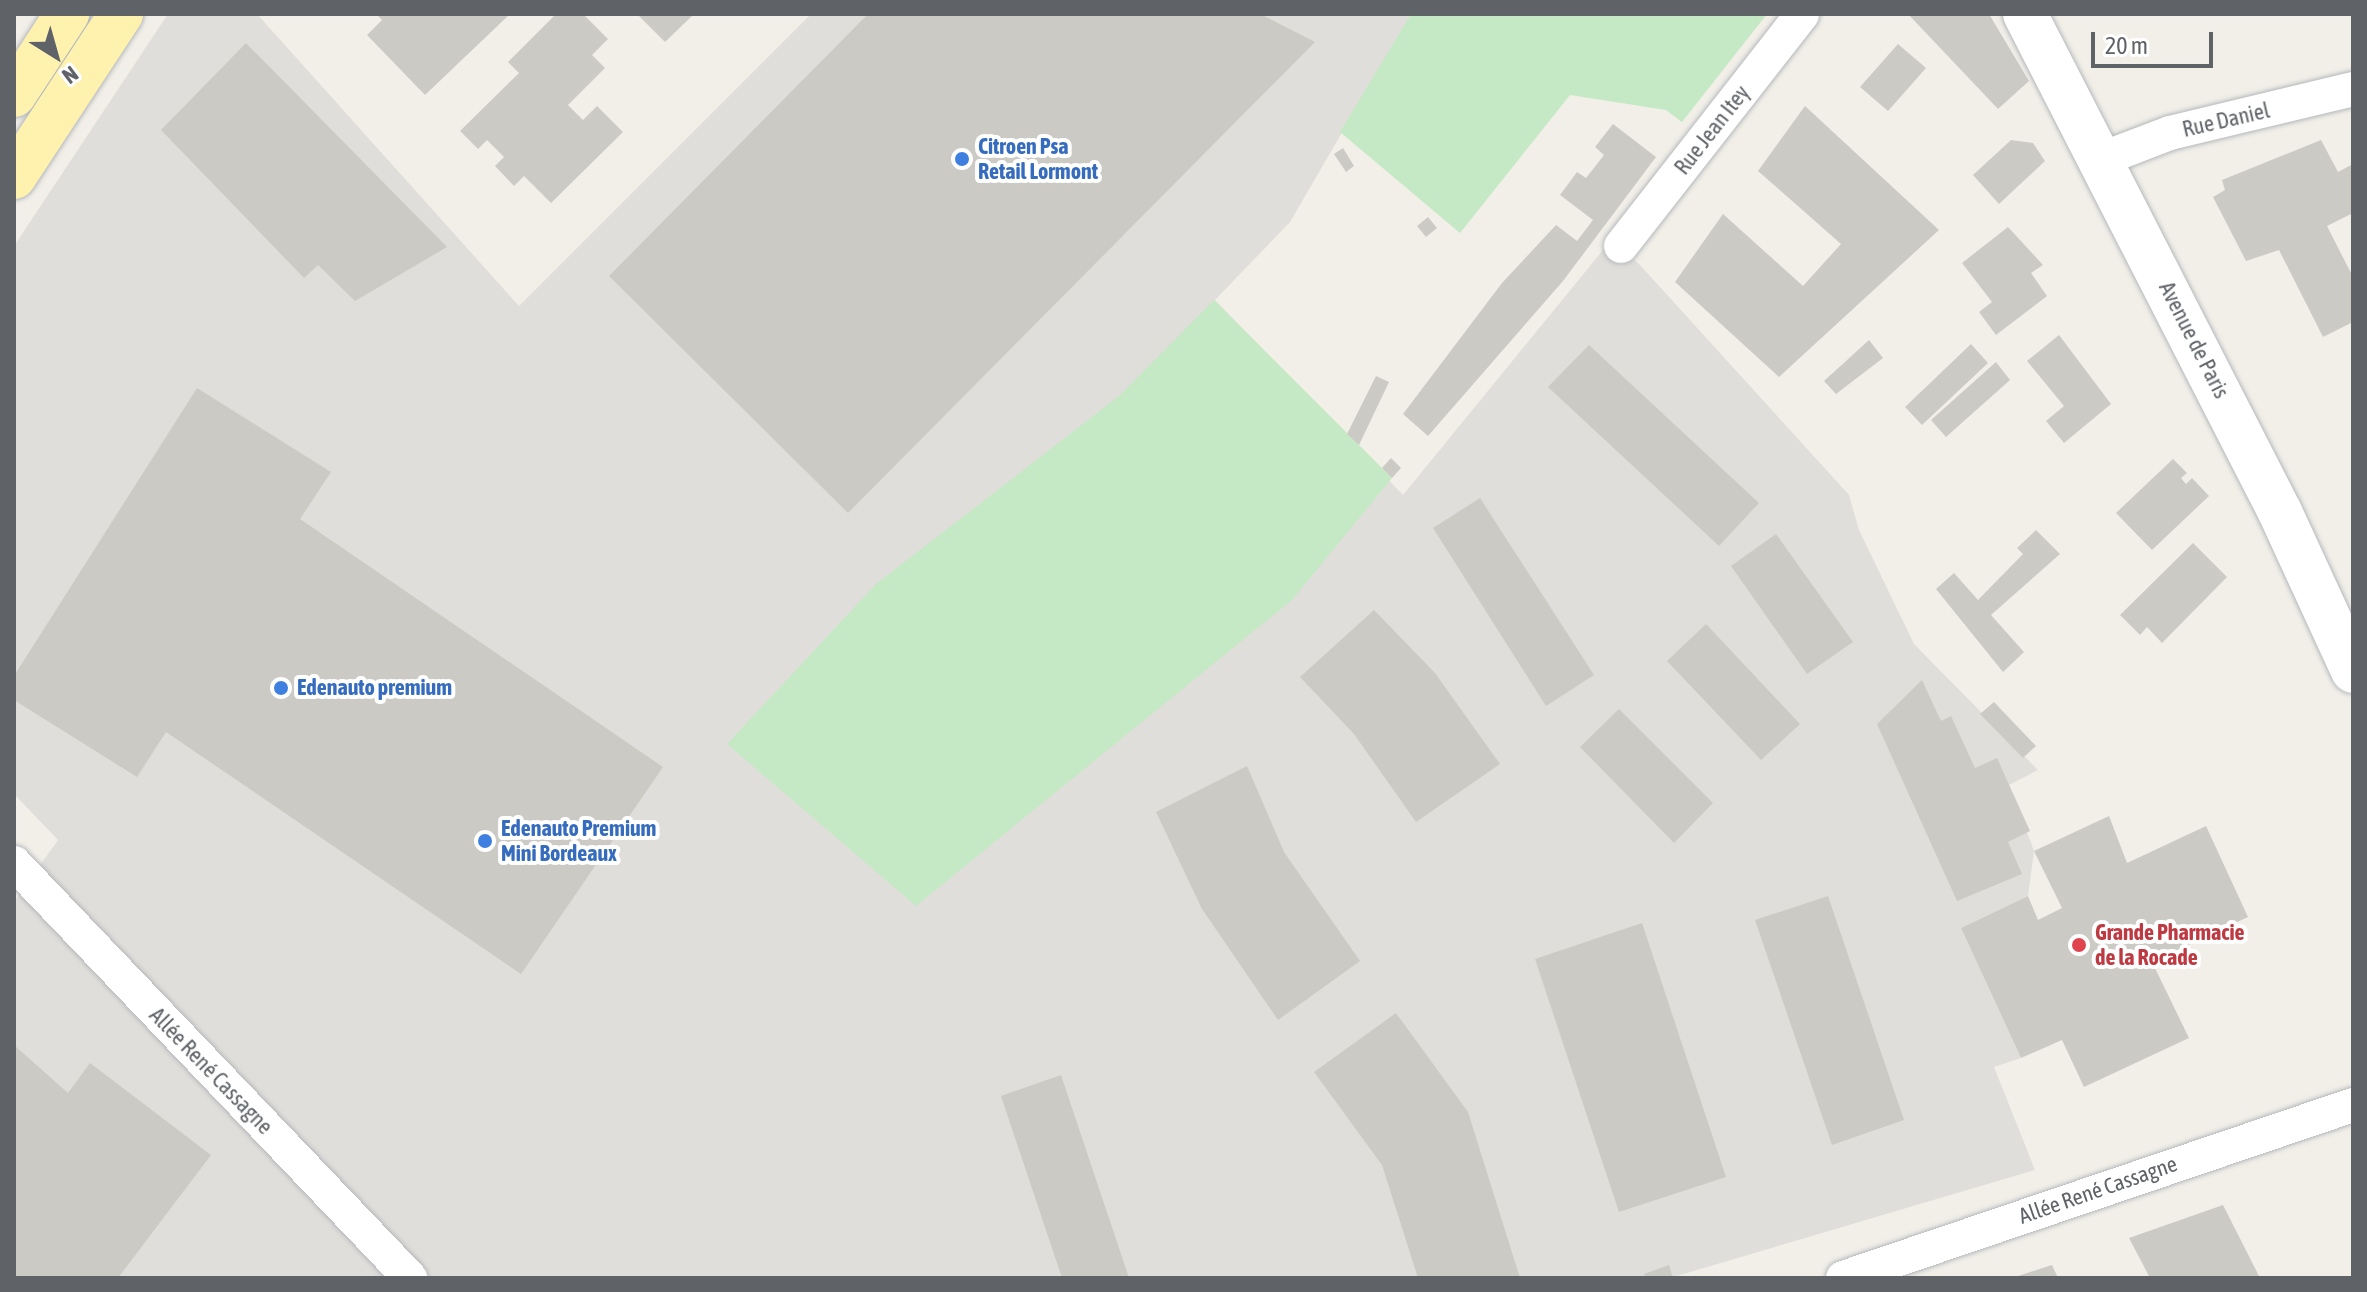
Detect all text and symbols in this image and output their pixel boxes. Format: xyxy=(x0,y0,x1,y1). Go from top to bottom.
north arrow xyxy=(16,16,96,96)
scale bar xyxy=(2095,16,2217,66)
text: 20 m xyxy=(2105,32,2148,59)
text: N xyxy=(57,61,83,89)
street label: Rue Jean Itey xyxy=(1669,80,1755,180)
street label: Rue Daniel xyxy=(2180,97,2272,143)
place label: Citroen Psa Retail Lormont xyxy=(978,133,1098,184)
marker: Citroen Psa Retail Lormont xyxy=(953,150,971,168)
street label: Avenue de Paris xyxy=(2153,277,2235,403)
place label: Edenauto premium xyxy=(297,675,452,701)
marker: Edenauto premium xyxy=(272,679,290,697)
place label: Edenauto Premium Mini Bordeaux xyxy=(501,815,656,866)
marker: Edenauto Premium Mini Bordeaux xyxy=(476,832,494,850)
place label: Grande Pharmacie de la Rocade xyxy=(2095,919,2244,970)
marker: Grande Pharmacie de la Rocade xyxy=(2070,936,2088,954)
street label: Allée René Cassagne xyxy=(144,1002,278,1140)
street label: Allée René Cassagne xyxy=(2015,1151,2181,1229)

